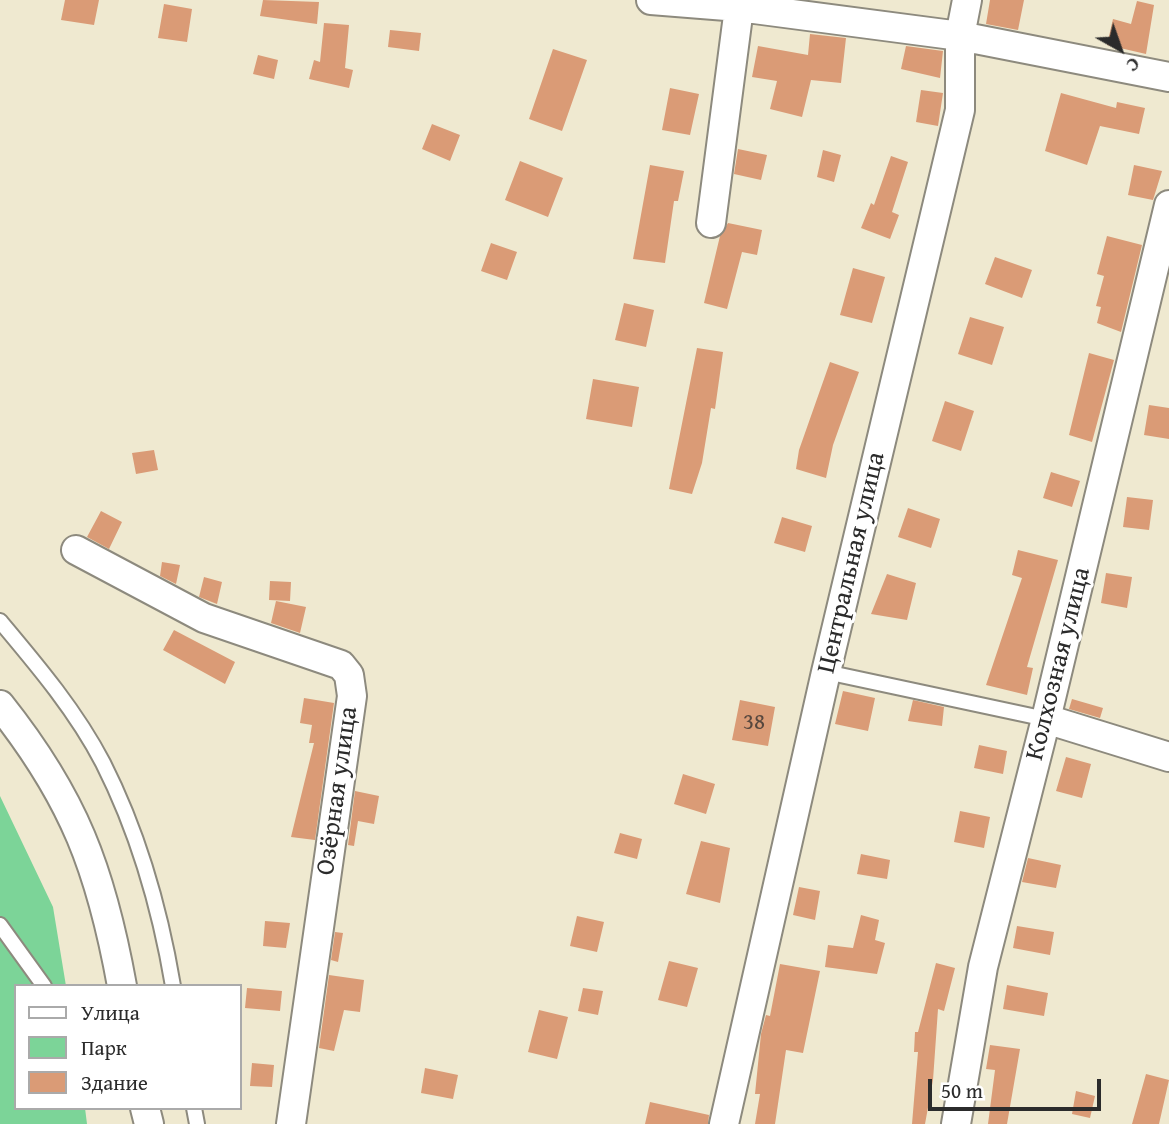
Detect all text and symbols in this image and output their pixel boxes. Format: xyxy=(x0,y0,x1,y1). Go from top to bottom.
north arrow xyxy=(1085,14,1155,84)
text: С xyxy=(1120,51,1147,79)
street label: Центральная улица xyxy=(811,449,893,677)
street label: Колхозная улица xyxy=(1020,564,1098,764)
street label: Озёрная улица xyxy=(311,705,365,877)
house number: 38 xyxy=(743,709,765,737)
legend xyxy=(14,984,242,1110)
text: Улица xyxy=(81,997,140,1028)
text: Парк xyxy=(81,1032,127,1063)
scale bar xyxy=(931,1064,1104,1108)
text: Здание xyxy=(81,1067,148,1098)
text: 50 m xyxy=(941,1075,983,1106)

